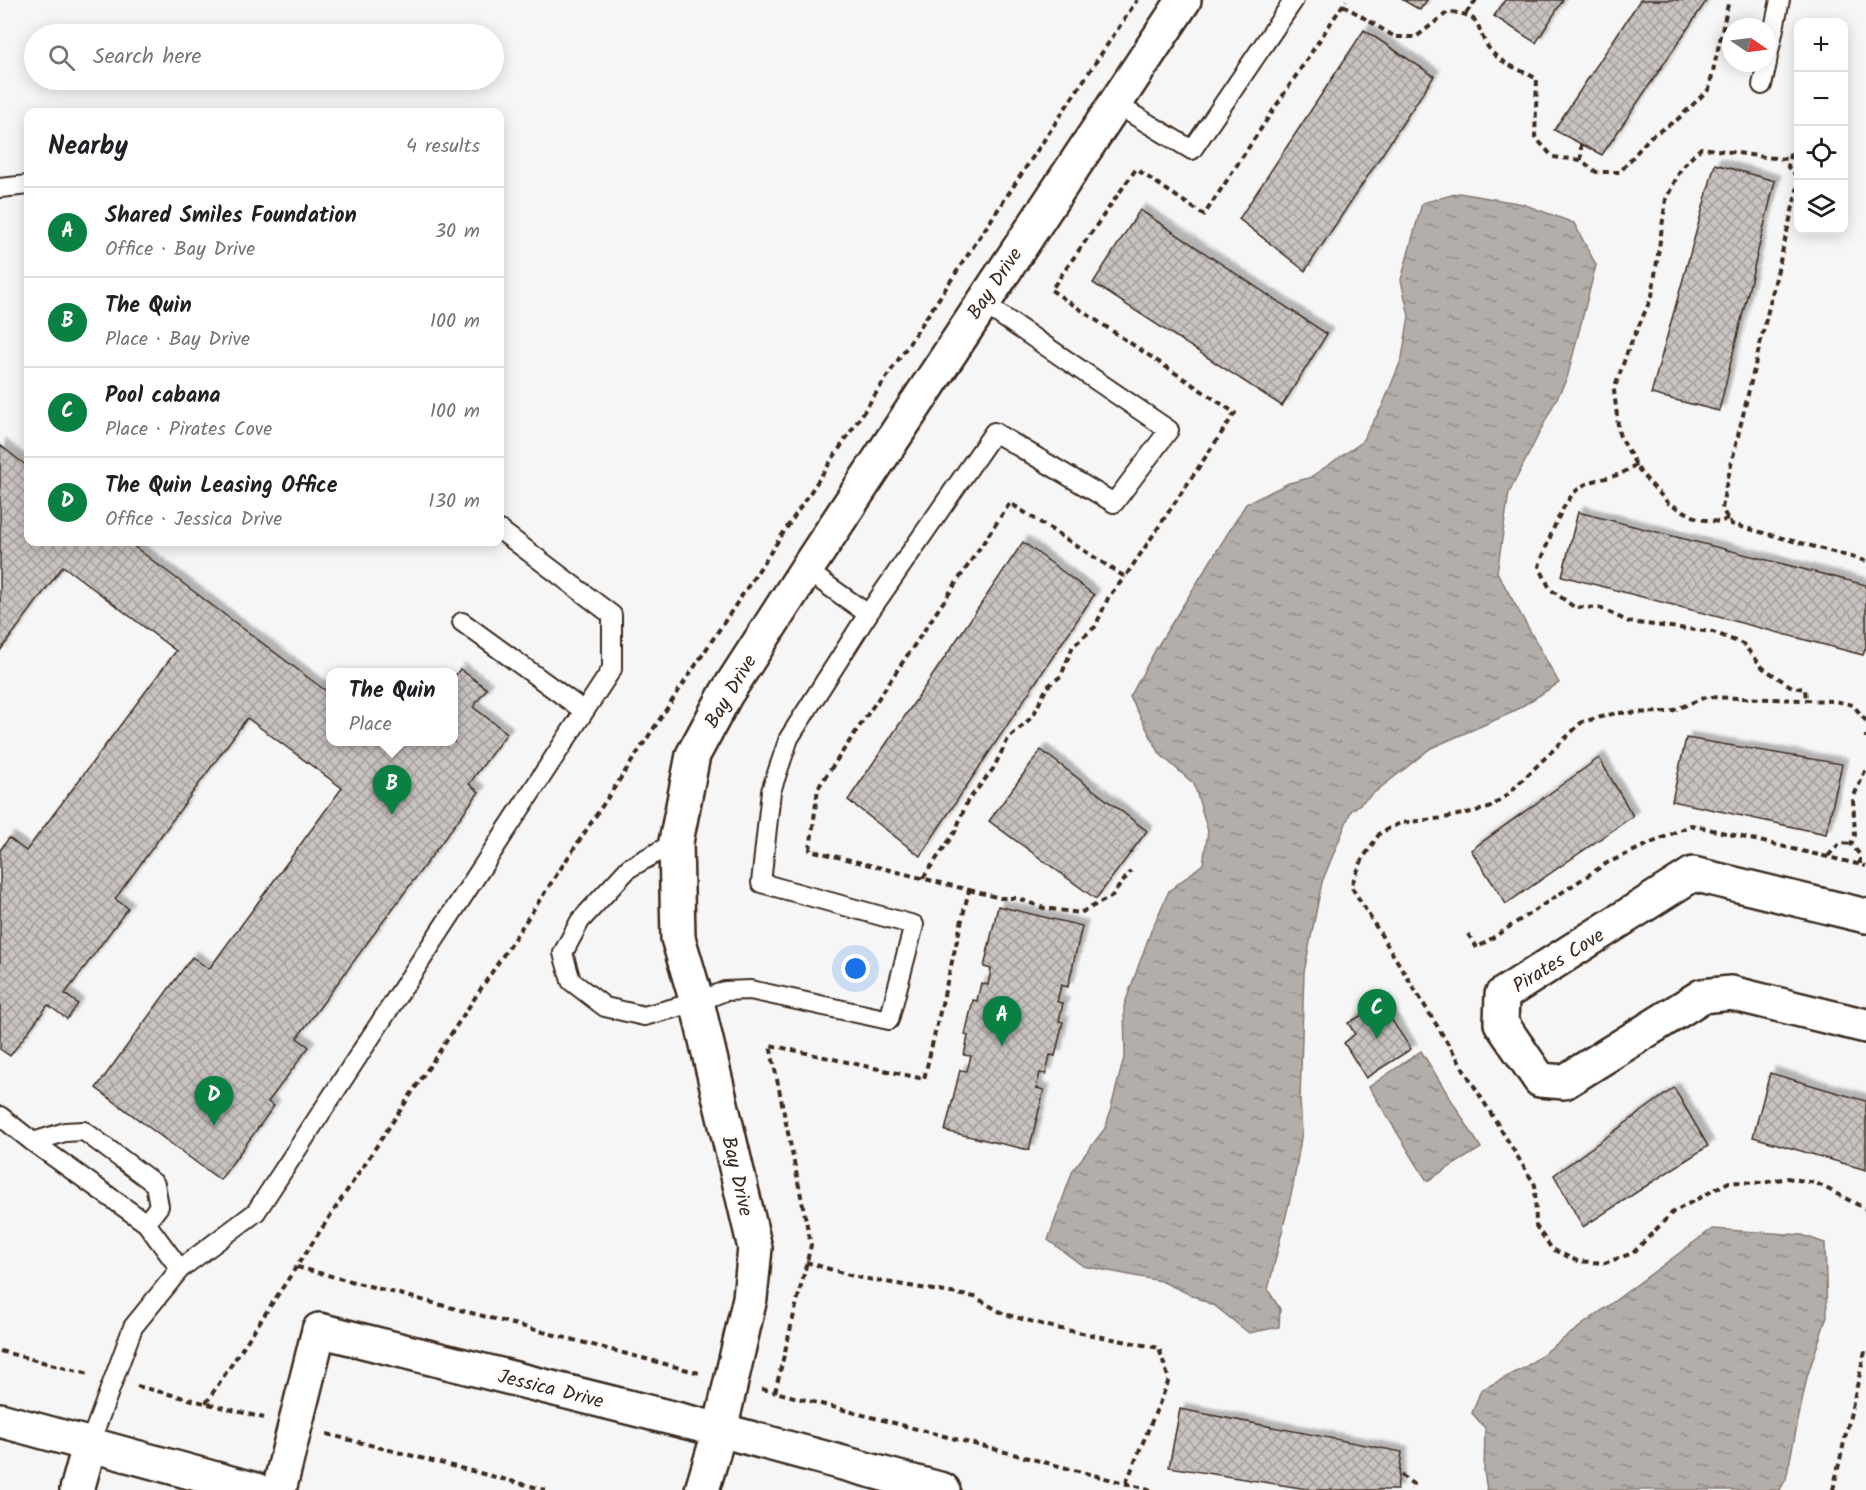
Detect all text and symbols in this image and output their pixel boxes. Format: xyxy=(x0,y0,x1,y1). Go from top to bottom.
north arrow xyxy=(1722,18,1776,72)
map controls xyxy=(1794,18,1848,234)
button: + xyxy=(1794,18,1848,72)
search box xyxy=(24,24,504,90)
text: Search here xyxy=(93,40,201,75)
icon: search xyxy=(45,41,78,74)
button: − xyxy=(1794,72,1848,126)
text: Nearby xyxy=(48,126,128,168)
button: locate xyxy=(1794,126,1848,180)
text: 4 results xyxy=(406,131,480,163)
button: layers xyxy=(1794,180,1848,234)
text: Shared Smiles Foundation xyxy=(105,199,357,234)
text: A xyxy=(61,216,74,248)
text: 30 m xyxy=(435,216,480,248)
text: Office · Bay Drive xyxy=(105,234,255,266)
street label: Bay Drive xyxy=(960,241,1032,327)
text: The Quin xyxy=(105,289,192,324)
text: B xyxy=(61,306,74,338)
text: 100 m xyxy=(430,306,480,338)
text: Place · Bay Drive xyxy=(105,324,250,356)
text: Pool cabana xyxy=(105,379,221,414)
text: C xyxy=(61,396,74,428)
text: 100 m xyxy=(430,396,480,428)
text: Place · Pirates Cove xyxy=(105,414,272,446)
text: The Quin Leasing Office xyxy=(105,469,337,504)
text: D xyxy=(61,486,74,518)
text: 130 m xyxy=(428,486,480,518)
text: Office · Jessica Drive xyxy=(105,504,282,536)
street label: Bay Drive xyxy=(697,649,766,735)
popup xyxy=(326,668,458,746)
text: The Quin xyxy=(349,674,435,709)
text: Place xyxy=(349,709,392,741)
pin: B xyxy=(372,766,412,815)
street label: Pirates Cove xyxy=(1507,921,1611,1003)
your location xyxy=(841,954,870,983)
pin: C xyxy=(1358,990,1396,1039)
pin: A xyxy=(982,996,1022,1046)
pin: D xyxy=(194,1076,234,1126)
street label: Bay Drive xyxy=(711,1133,761,1220)
street label: Jessica Drive xyxy=(494,1361,607,1419)

